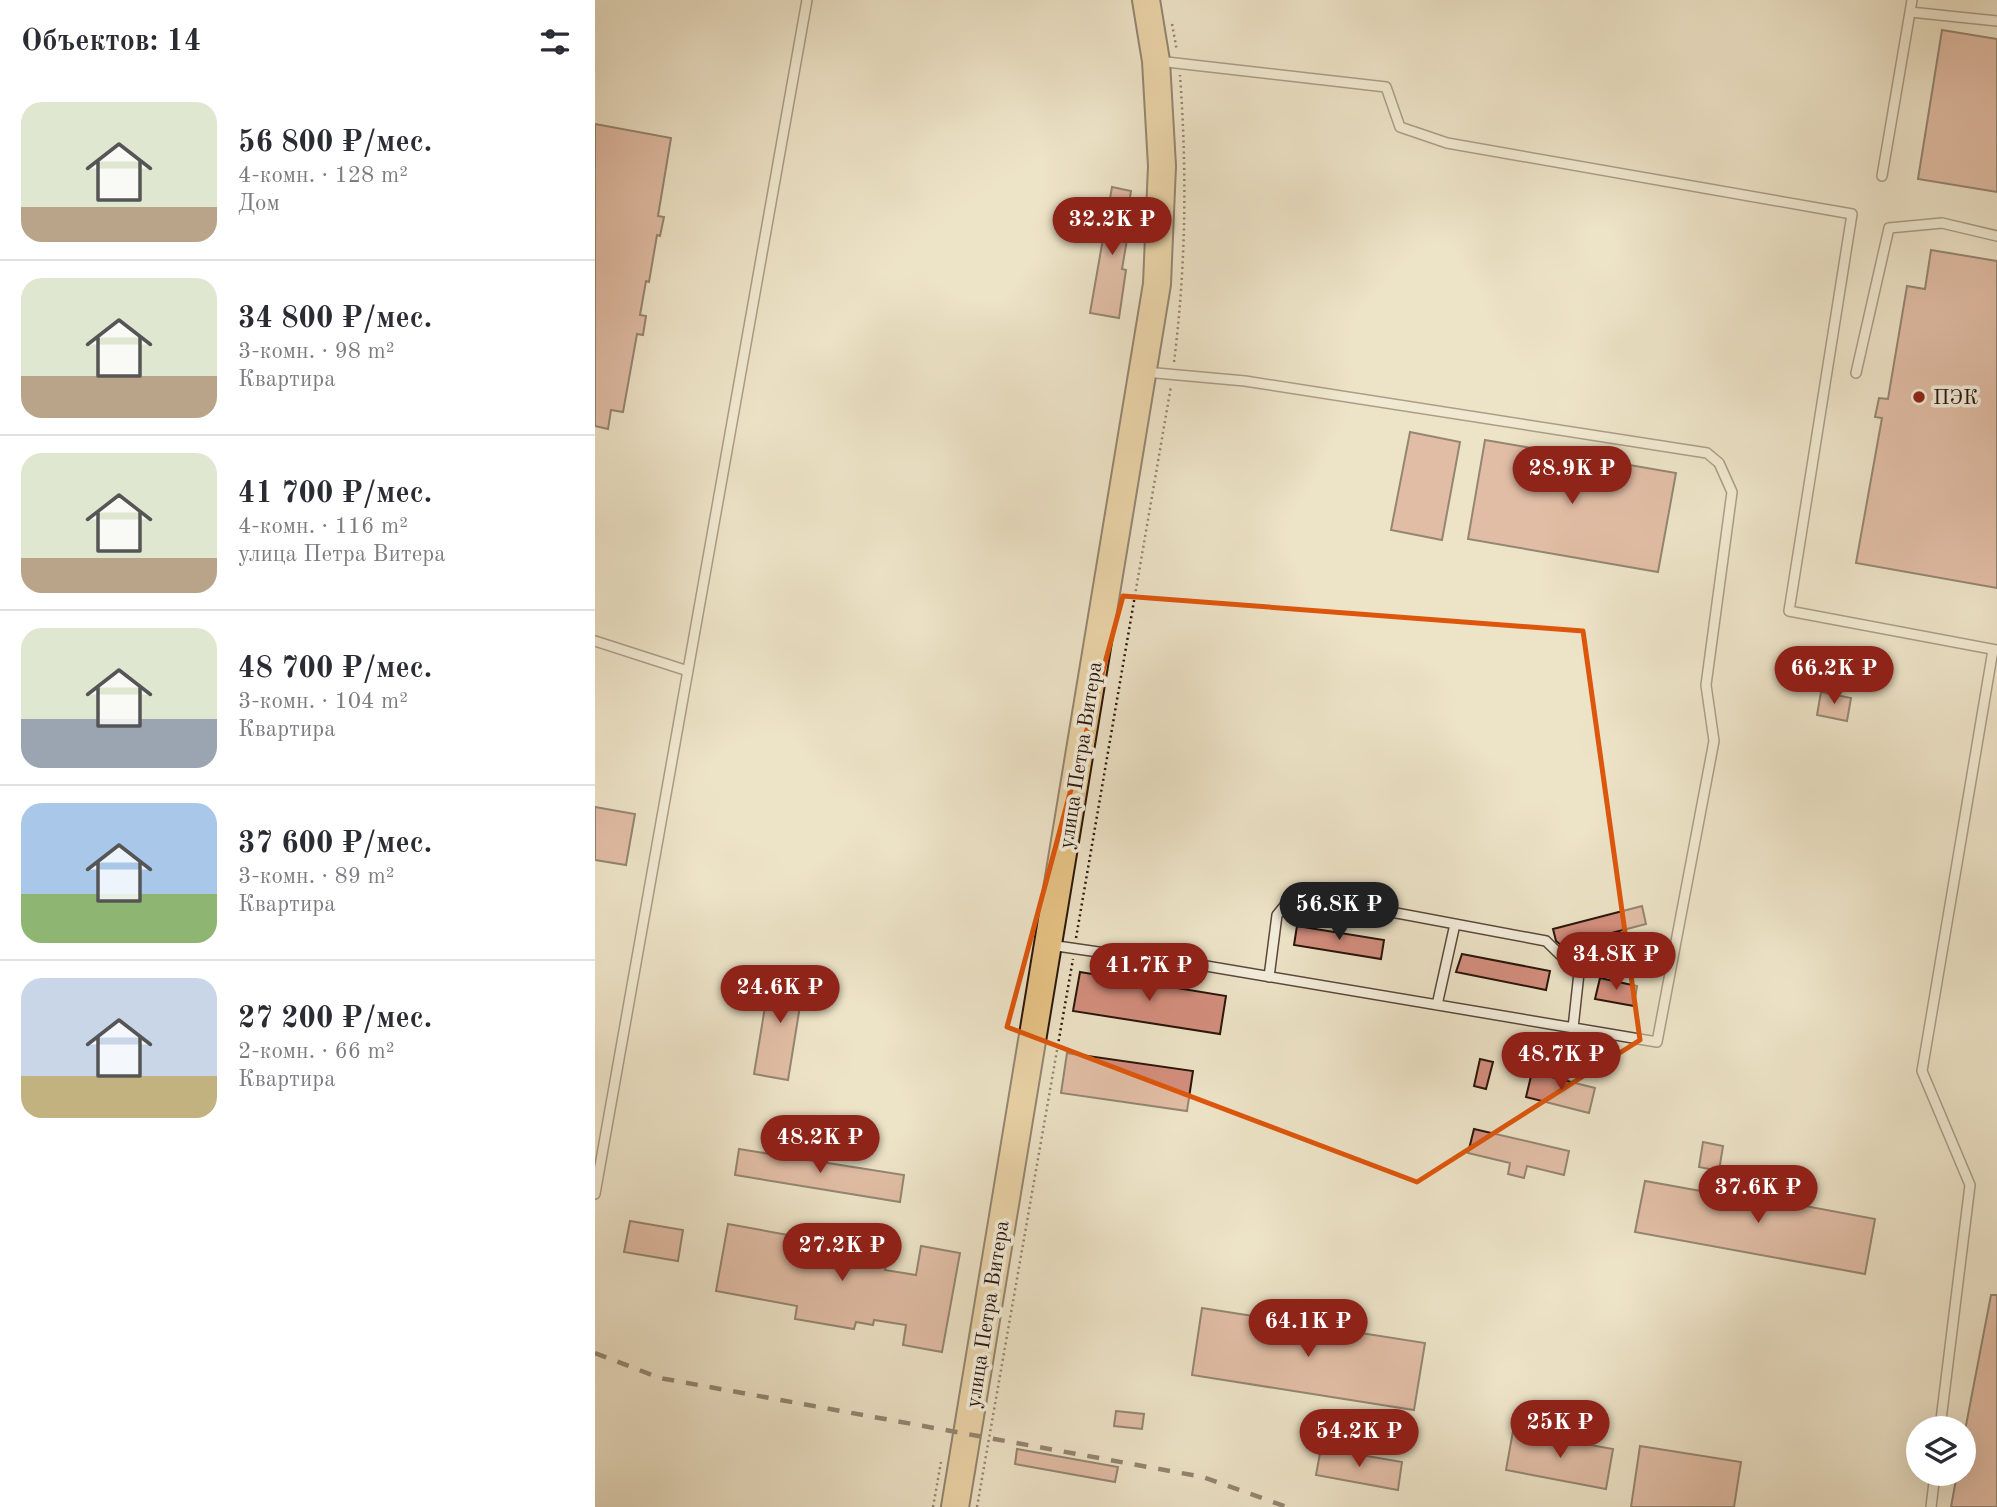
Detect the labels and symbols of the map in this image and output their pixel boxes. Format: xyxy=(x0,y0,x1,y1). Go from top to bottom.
pin: 32.2K ₽ xyxy=(1047,198,1177,257)
place label: ПЭК xyxy=(1933,388,1978,409)
marker: ПЭК xyxy=(1911,389,1927,405)
pin: 28.9K ₽ xyxy=(1507,447,1637,506)
pin: 66.2K ₽ xyxy=(1769,646,1899,706)
street label: улица Петра Витера xyxy=(1056,660,1107,850)
pin: 56.8K ₽ xyxy=(1274,883,1404,942)
pin: 34.8K ₽ xyxy=(1551,932,1681,992)
pin: 41.7K ₽ xyxy=(1084,944,1214,1003)
pin: 24.6K ₽ xyxy=(715,965,845,1025)
pin: 48.7K ₽ xyxy=(1496,1032,1626,1092)
pin: 48.2K ₽ xyxy=(755,1116,885,1175)
pin: 37.6K ₽ xyxy=(1693,1166,1823,1225)
street label: улица Петра Витера xyxy=(963,1219,1014,1409)
pin: 27.2K ₽ xyxy=(777,1224,907,1283)
pin: 64.1K ₽ xyxy=(1243,1300,1373,1359)
pin: 25K ₽ xyxy=(1511,1400,1609,1460)
pin: 54.2K ₽ xyxy=(1294,1410,1424,1469)

